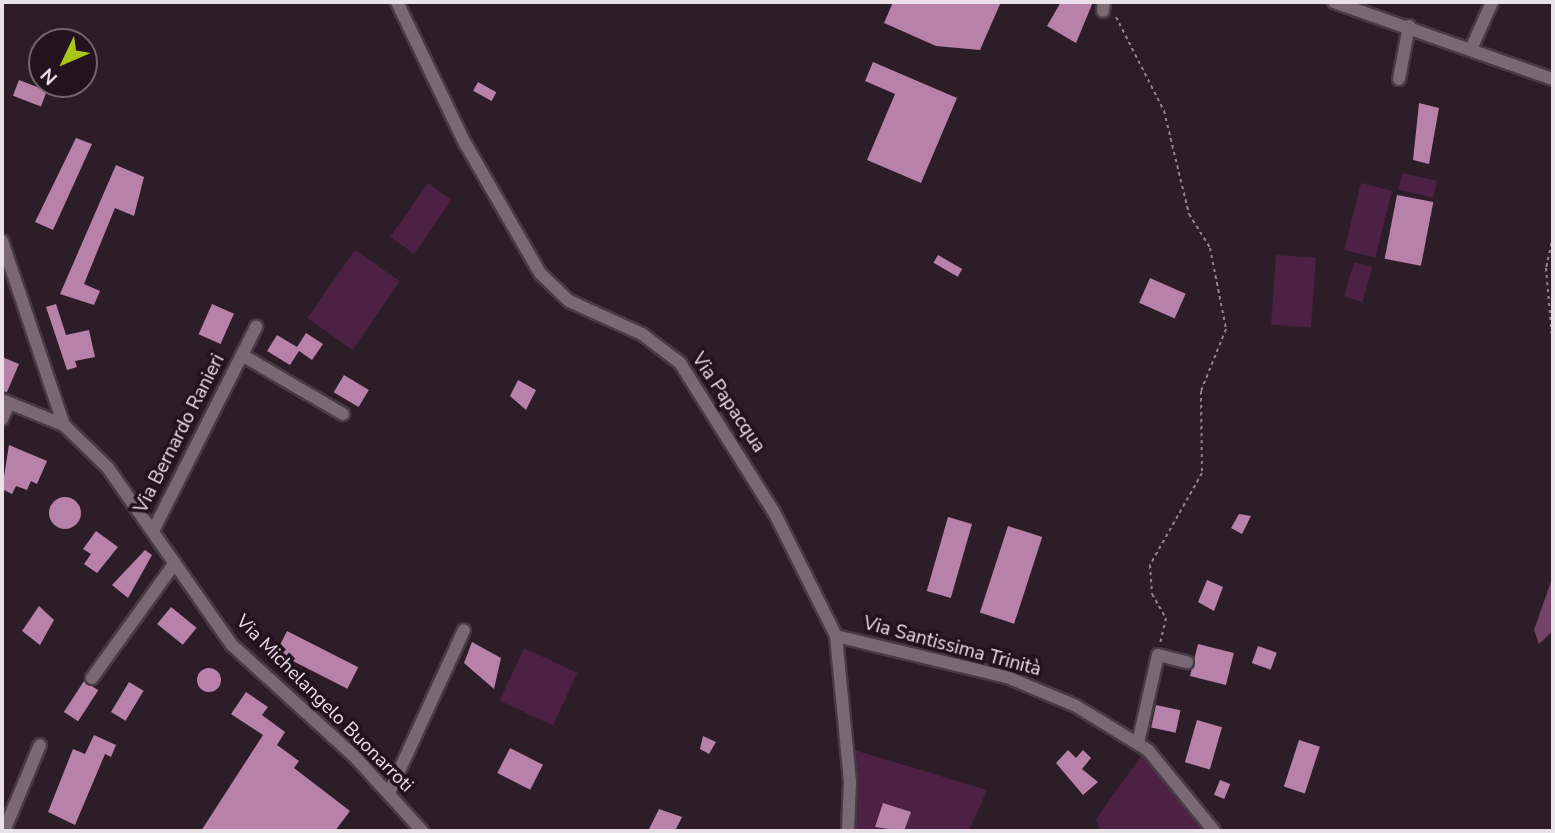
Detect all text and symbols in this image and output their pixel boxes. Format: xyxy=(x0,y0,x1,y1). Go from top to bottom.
north arrow xyxy=(28,28,98,98)
text: N xyxy=(35,62,64,90)
street label: Via Papacqua xyxy=(686,349,770,457)
street label: Via Bernardo Ranieri xyxy=(130,351,230,517)
street label: Via Michelangelo Buonarroti xyxy=(231,611,417,797)
street label: Via Santissima Trinità xyxy=(861,612,1043,682)

